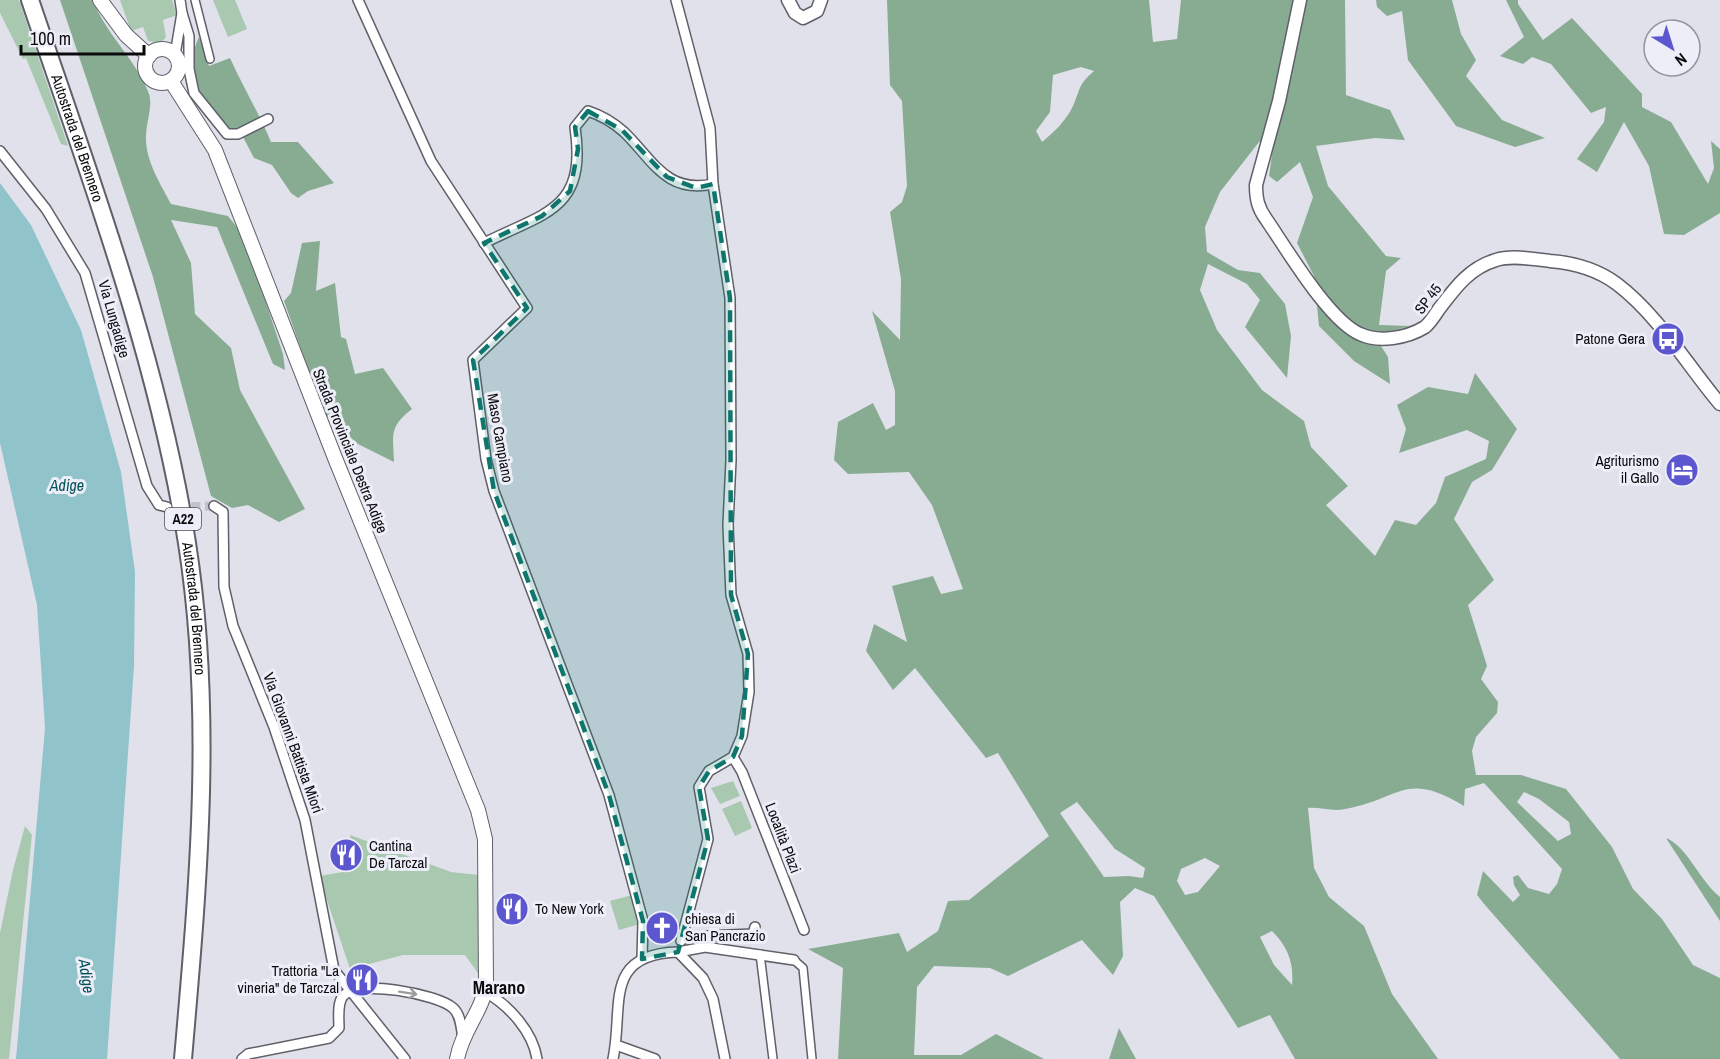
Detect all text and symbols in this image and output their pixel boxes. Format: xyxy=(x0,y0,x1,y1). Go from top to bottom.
scale bar xyxy=(21,18,144,56)
north arrow xyxy=(1642,18,1702,78)
text: 100 m xyxy=(30,26,71,51)
text: N xyxy=(1671,48,1692,71)
street label: Autostrada del Brennero xyxy=(46,70,109,205)
street label: Via Lungadige xyxy=(93,278,136,360)
street label: SP 45 xyxy=(1409,279,1446,318)
bus stop icon: Patone Gera xyxy=(1650,321,1686,357)
place label: Patone Gera xyxy=(1575,328,1645,349)
street label: Strada Provinciale Destra Adige xyxy=(308,365,393,536)
street label: Maso Campiano xyxy=(482,392,519,484)
place label: Agriturismo il Gallo xyxy=(1594,450,1659,488)
hotel icon: Agriturismo il Gallo xyxy=(1664,452,1700,488)
water label: Adige xyxy=(49,474,84,496)
road number: A22 xyxy=(165,508,201,530)
street label: Autostrada del Brennero xyxy=(177,540,211,676)
street label: Via Giovanni Battista Miori xyxy=(258,670,329,816)
street label: Località Plazi xyxy=(760,800,807,876)
place label: Cantina De Tarczal xyxy=(369,835,427,873)
restaurant icon: Cantina De Tarczal xyxy=(328,837,364,873)
restaurant icon: To New York xyxy=(494,891,530,927)
place label: To New York xyxy=(535,898,604,919)
place label: chiesa di San Pancrazio xyxy=(685,908,766,946)
church icon: chiesa di San Pancrazio xyxy=(644,910,680,946)
water label: Adige xyxy=(73,956,101,995)
place label: Trattoria "La vineria" de Tarczal xyxy=(238,960,339,998)
restaurant icon: Trattoria "La vineria" de Tarczal xyxy=(344,962,380,998)
district label: Marano xyxy=(473,975,525,1000)
one-way arrow xyxy=(397,988,417,999)

